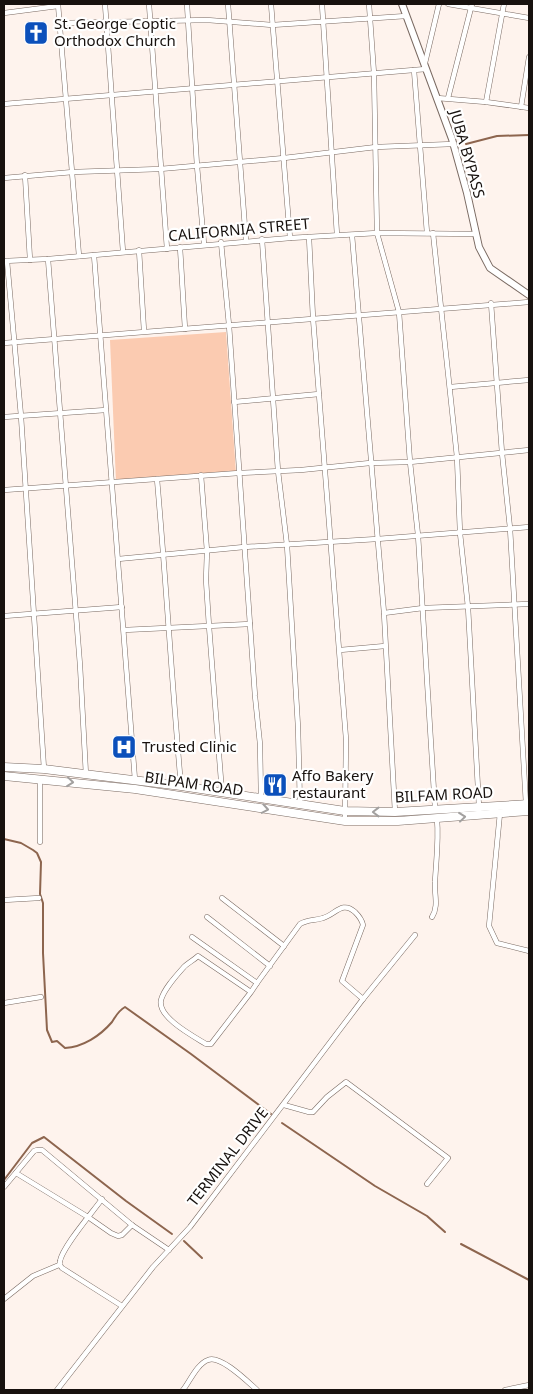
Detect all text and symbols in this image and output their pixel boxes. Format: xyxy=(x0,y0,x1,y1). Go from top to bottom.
place label: St. George Coptic Orthodox Church xyxy=(54,13,176,50)
church icon: St. George Coptic Orthodox Church xyxy=(23,20,49,46)
street label: JUBA BYPASS xyxy=(445,105,490,200)
street label: CALIFORNIA STREET xyxy=(167,213,311,245)
hospital icon: Trusted Clinic xyxy=(111,734,137,760)
place label: Trusted Clinic xyxy=(142,736,237,756)
place label: Affo Bakery restaurant xyxy=(292,765,374,802)
street label: BILPAM ROAD xyxy=(144,766,245,800)
restaurant icon: Affo Bakery restaurant xyxy=(262,772,288,798)
one-way arrow xyxy=(66,776,74,787)
street label: BILFAM ROAD xyxy=(394,781,494,807)
one-way arrow xyxy=(261,803,270,813)
one-way arrow xyxy=(372,807,380,817)
one-way arrow xyxy=(458,812,466,823)
street label: TERMINAL DRIVE xyxy=(182,1103,272,1210)

